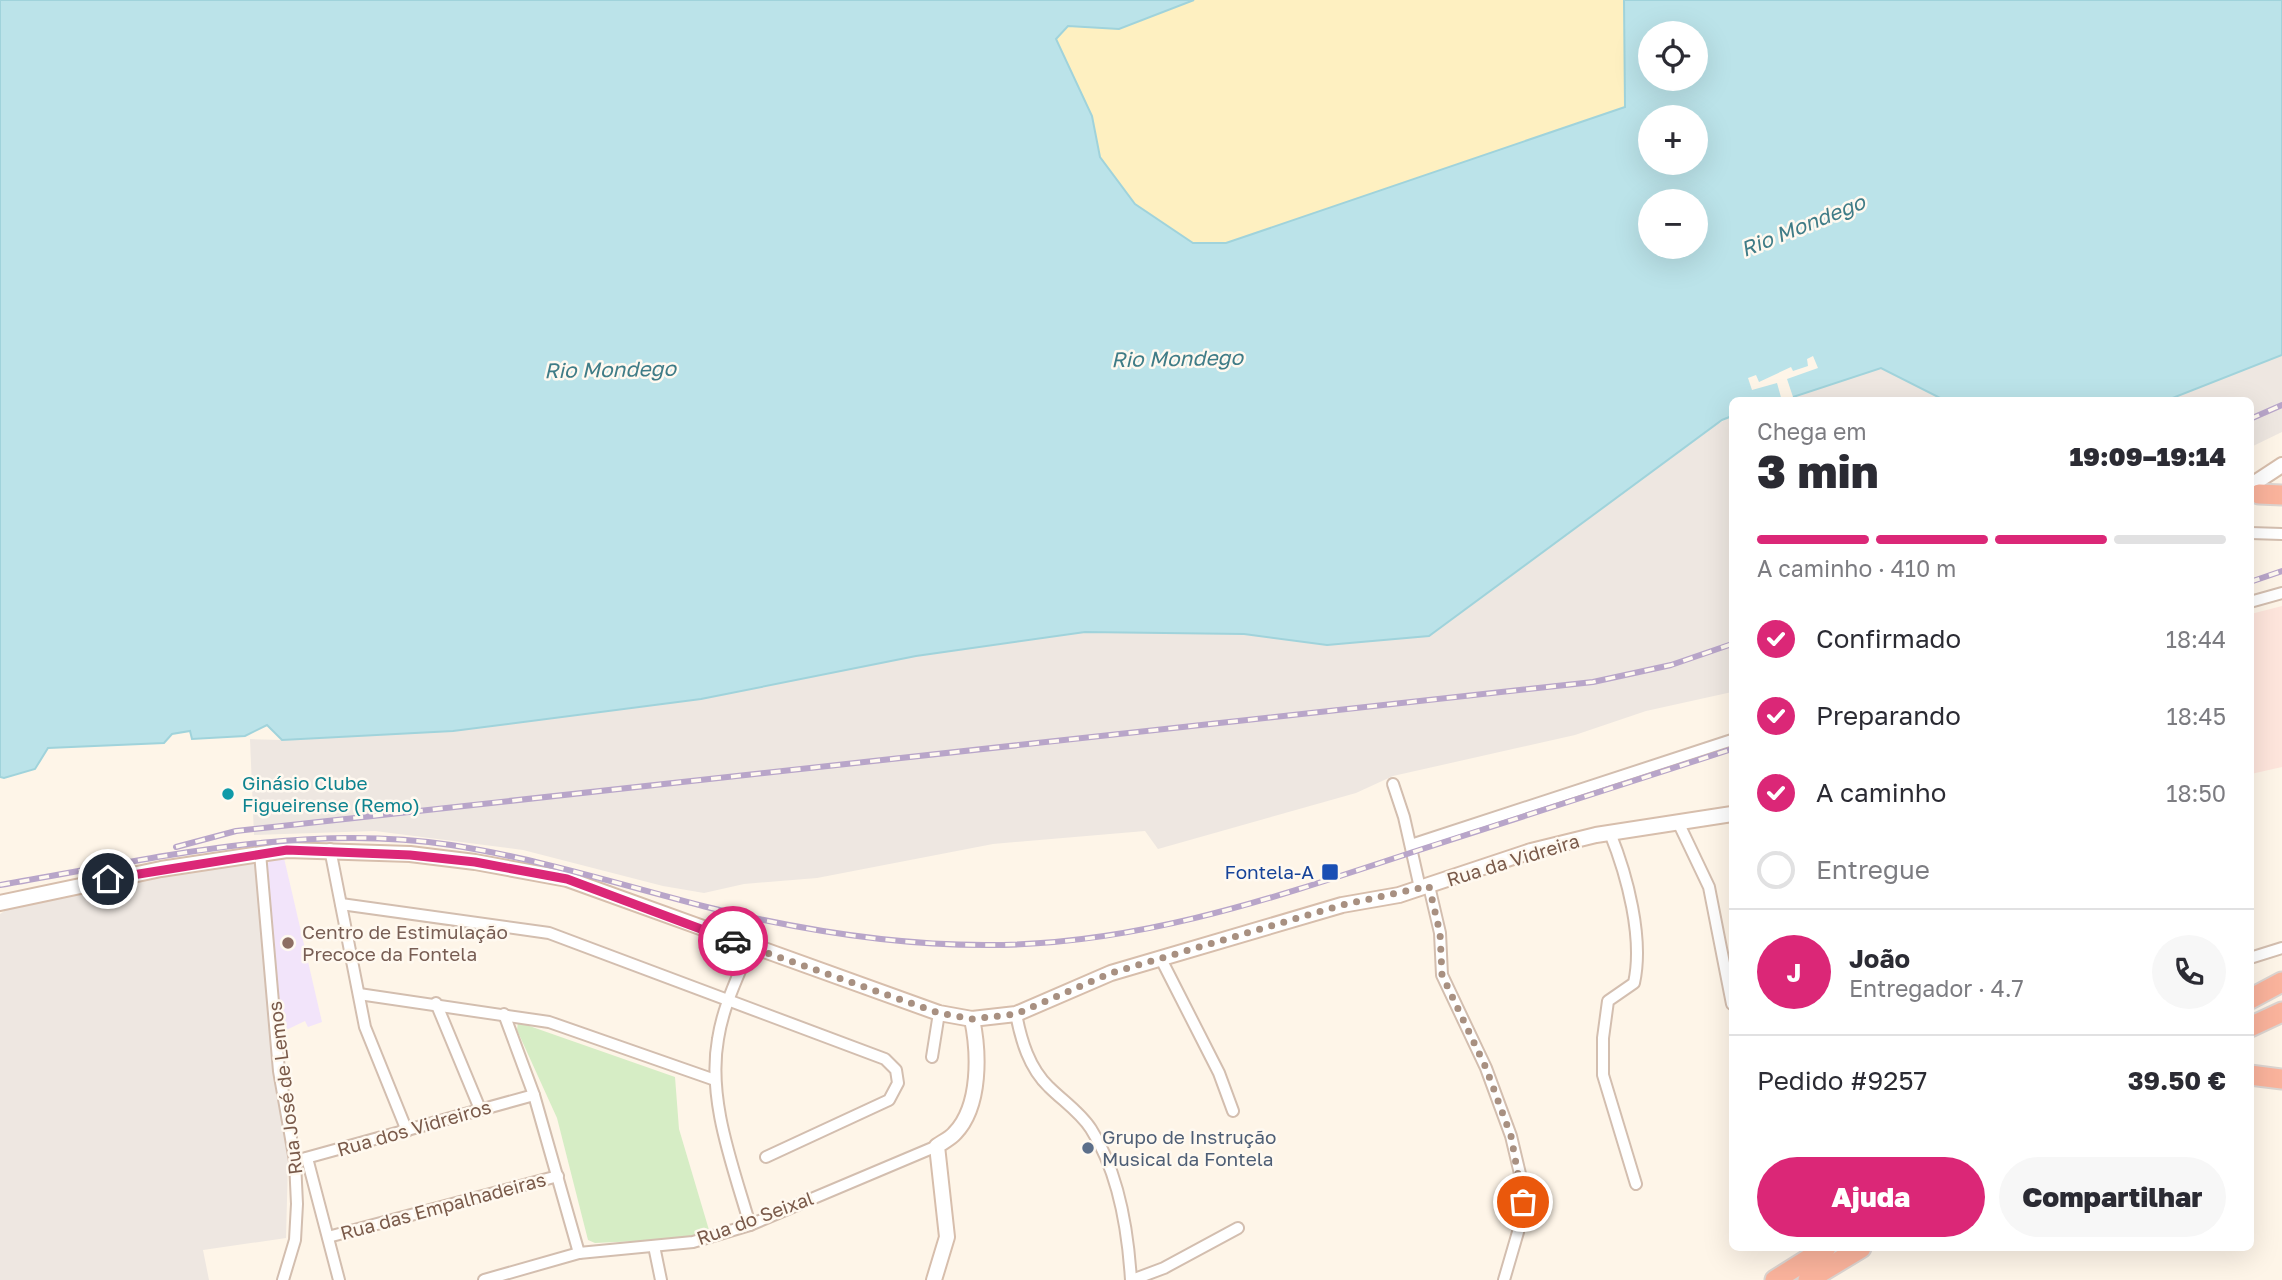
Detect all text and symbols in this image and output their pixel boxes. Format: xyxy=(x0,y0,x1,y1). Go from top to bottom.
map controls xyxy=(1638,21,1708,259)
button: locate xyxy=(1638,21,1708,91)
button: + xyxy=(1638,105,1708,175)
water label: Rio Mondego xyxy=(1737,188,1870,262)
button: − xyxy=(1638,189,1708,259)
water label: Rio Mondego xyxy=(1111,344,1245,372)
water label: Rio Mondego xyxy=(544,355,678,383)
text: Chega em xyxy=(1757,417,1867,445)
text: 19:09–19:14 xyxy=(2069,441,2226,472)
text: 3 min xyxy=(1757,443,1879,498)
text: A caminho · 410 m xyxy=(1757,554,1956,582)
icon: check xyxy=(1757,620,1795,658)
text: Confirmado xyxy=(1816,623,1961,654)
text: 18:44 xyxy=(2166,625,2226,653)
icon: check xyxy=(1757,697,1795,735)
text: Preparando xyxy=(1816,700,1961,731)
text: 18:45 xyxy=(2167,702,2226,730)
place label: Ginásio Clube Figueirense (Remo) xyxy=(242,771,420,816)
icon: check xyxy=(1757,774,1795,812)
text: A caminho xyxy=(1816,777,1946,808)
text: 18:50 xyxy=(2166,779,2226,807)
marker: Ginásio Clube Figueirense (Remo) xyxy=(220,786,236,802)
street label: Rua da Vidreira xyxy=(1444,828,1582,891)
pin xyxy=(78,849,138,909)
text: Entregue xyxy=(1816,854,1930,885)
icon: home xyxy=(89,860,127,898)
place label: Fontela-A xyxy=(1225,860,1314,883)
marker: Fontela-A xyxy=(1320,862,1340,882)
courier xyxy=(698,906,768,976)
place label: Centro de Estimulação Precoce da Fontela xyxy=(302,920,508,965)
icon: car xyxy=(714,922,752,960)
marker: Centro de Estimulação Precoce da Fontela xyxy=(280,935,296,951)
button: phone xyxy=(2152,935,2226,1009)
text: João xyxy=(1849,943,1910,974)
text: J xyxy=(1787,957,1801,988)
text: Entregador · 4.7 xyxy=(1849,974,2024,1002)
street label: Rua José de Lemos xyxy=(262,1000,307,1176)
text: Pedido #9257 xyxy=(1757,1065,1927,1096)
text: 39.50 € xyxy=(2128,1065,2226,1096)
street label: Rua dos Vidreiros xyxy=(334,1095,493,1160)
place label: Grupo de Instrução Musical da Fontela xyxy=(1102,1125,1276,1170)
marker: Grupo de Instrução Musical da Fontela xyxy=(1080,1140,1096,1156)
button: Ajuda xyxy=(1757,1157,1985,1237)
button: Compartilhar xyxy=(1999,1157,2226,1237)
street label: Rua das Empalhadeiras xyxy=(338,1167,548,1244)
pin xyxy=(1493,1172,1553,1232)
icon: bag xyxy=(1504,1183,1542,1221)
street label: Rua do Seixal xyxy=(693,1186,816,1249)

